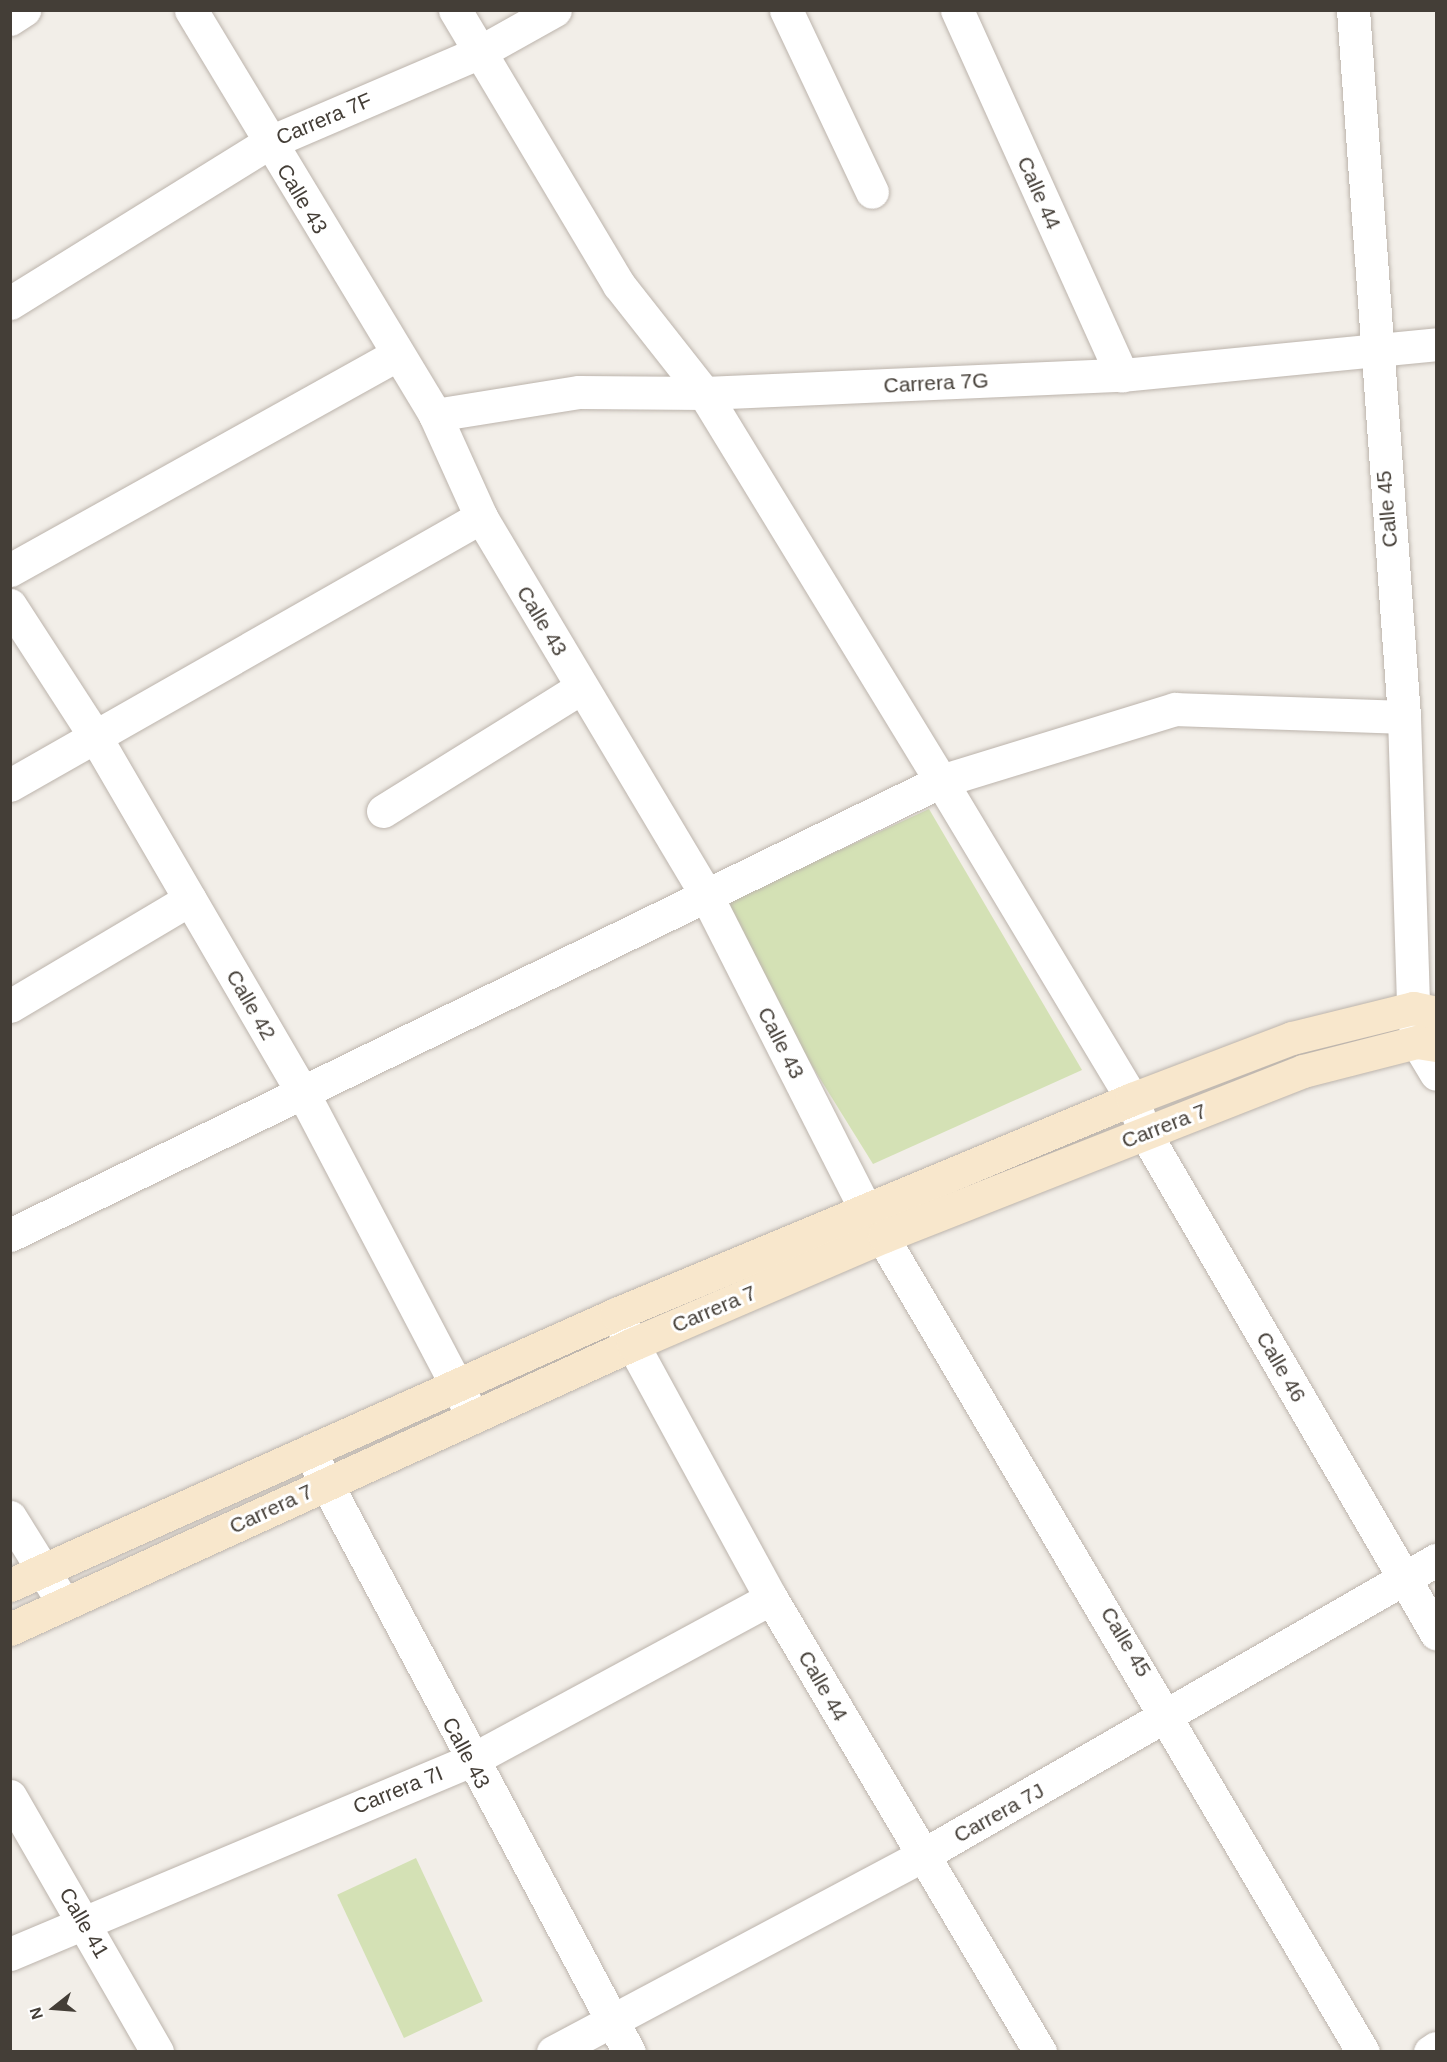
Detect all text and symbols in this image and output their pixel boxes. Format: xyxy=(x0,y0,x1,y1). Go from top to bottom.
street label: Carrera 7F xyxy=(272,88,376,150)
street label: Calle 44 xyxy=(1012,153,1066,233)
street label: Calle 43 xyxy=(271,159,333,239)
street label: Carrera 7G xyxy=(883,368,989,398)
street label: Calle 45 xyxy=(1371,470,1403,548)
street label: Calle 43 xyxy=(511,581,573,661)
street label: Calle 42 xyxy=(221,965,281,1045)
street label: Calle 43 xyxy=(752,1003,810,1083)
street label: Carrera 7 xyxy=(1118,1098,1210,1154)
street label: Carrera 7 xyxy=(668,1280,760,1338)
street label: Calle 46 xyxy=(1251,1327,1311,1407)
street label: Carrera 7 xyxy=(225,1479,317,1539)
street label: Calle 45 xyxy=(1095,1602,1157,1682)
street label: Calle 44 xyxy=(793,1646,853,1726)
street label: Calle 43 xyxy=(437,1713,495,1793)
street label: Carrera 7I xyxy=(349,1761,447,1819)
street label: Carrera 7J xyxy=(950,1778,1048,1848)
street label: Calle 41 xyxy=(54,1883,114,1963)
north arrow xyxy=(24,1978,84,2038)
text: N xyxy=(26,2005,46,2021)

